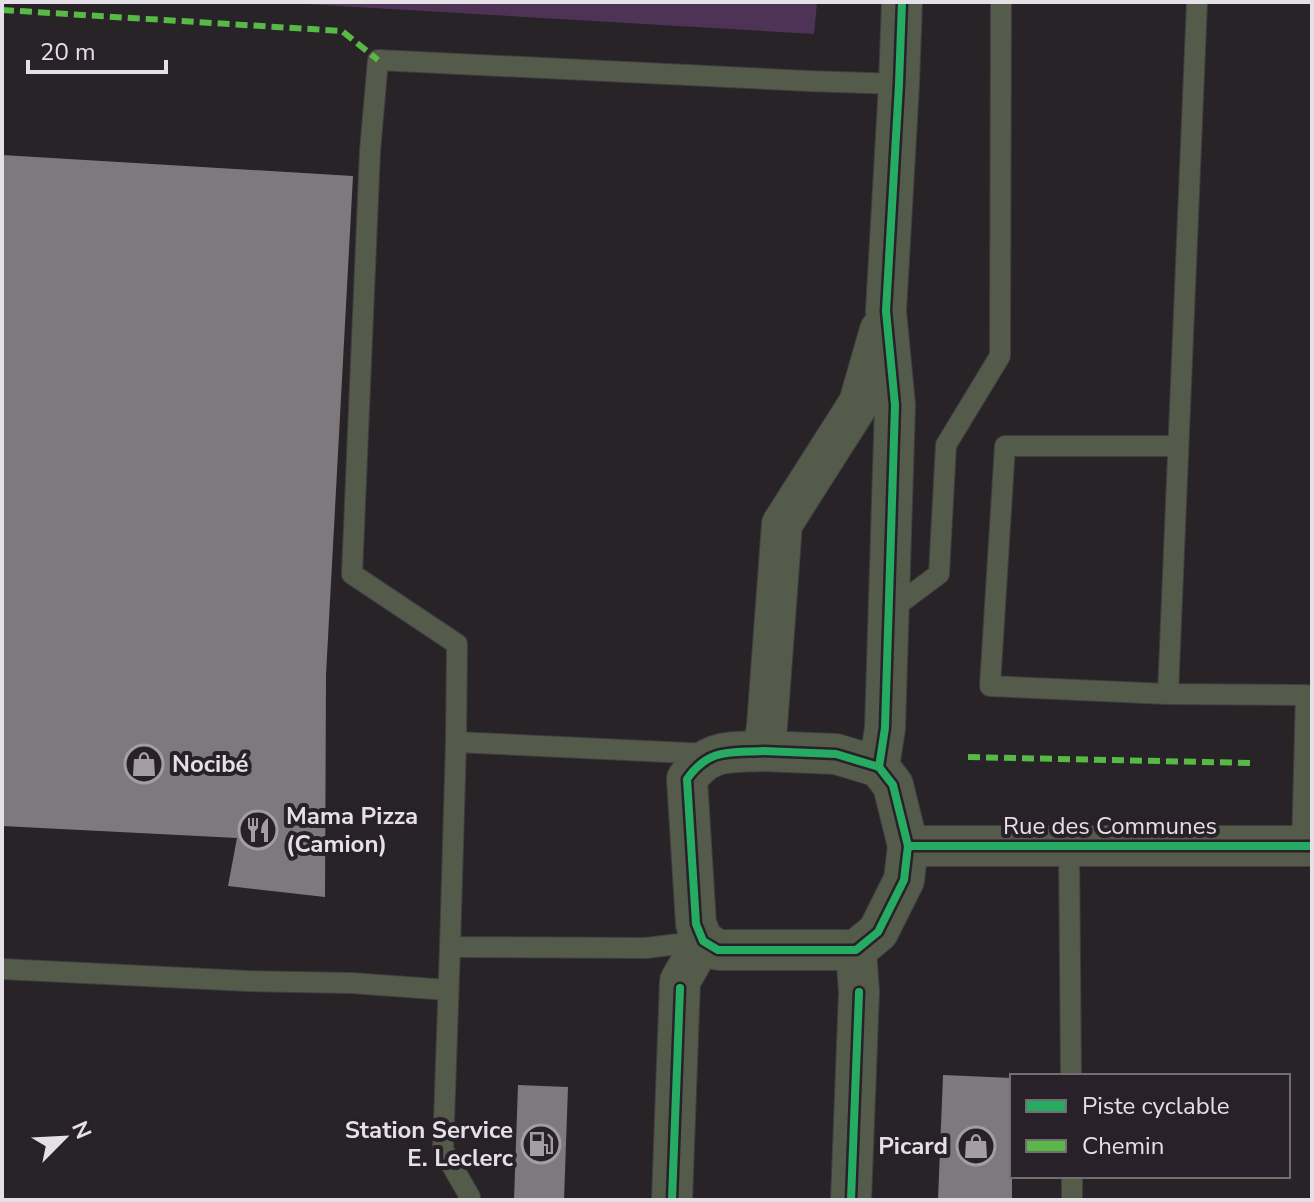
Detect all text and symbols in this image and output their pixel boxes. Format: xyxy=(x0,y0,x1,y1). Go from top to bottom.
scale bar xyxy=(28,24,166,74)
text: 20 m xyxy=(40,36,96,68)
shop icon: Nocibé xyxy=(123,743,165,785)
place label: Nocibé xyxy=(172,748,249,780)
place label: Mama Pizza (Camion) xyxy=(286,800,418,860)
restaurant icon: Mama Pizza (Camion) xyxy=(237,809,279,851)
street label: Rue des Communes xyxy=(1003,810,1217,842)
legend xyxy=(1010,1074,1290,1178)
text: Piste cyclable xyxy=(1082,1090,1229,1122)
north arrow xyxy=(24,1098,104,1178)
place label: Station Service E. Leclerc xyxy=(345,1114,514,1174)
text: N xyxy=(64,1117,98,1144)
fuel station icon: Station Service E. Leclerc xyxy=(520,1123,562,1165)
shop icon: Picard xyxy=(955,1125,997,1167)
place label: Picard xyxy=(878,1130,948,1162)
text: Chemin xyxy=(1082,1130,1164,1162)

